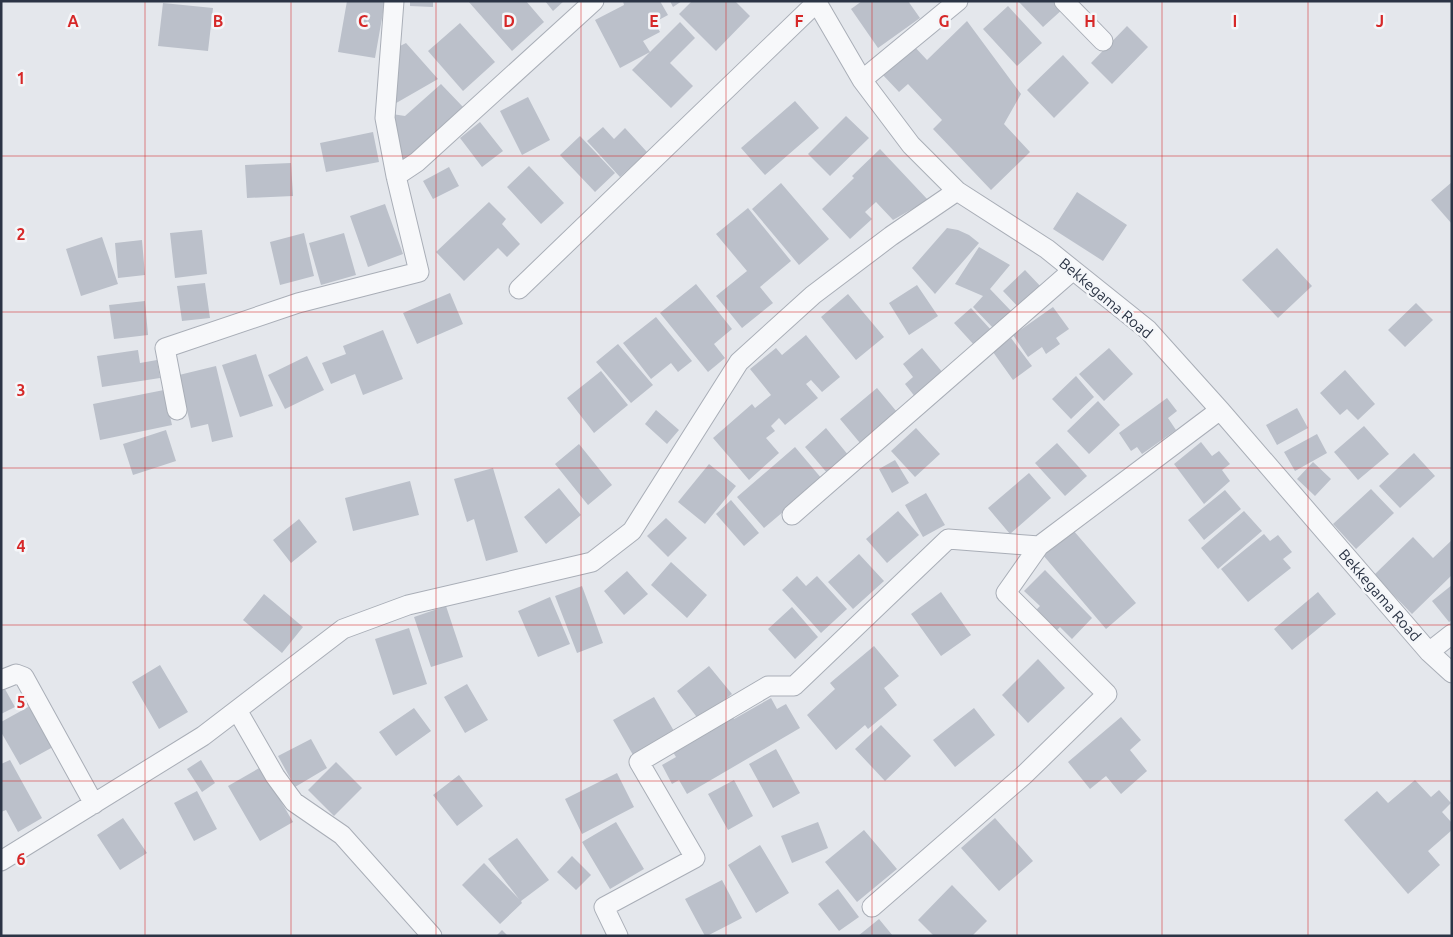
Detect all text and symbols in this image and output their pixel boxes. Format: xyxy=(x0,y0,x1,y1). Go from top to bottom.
text: A xyxy=(67,12,79,30)
text: B xyxy=(213,12,223,30)
text: C xyxy=(358,12,368,30)
text: D xyxy=(503,12,515,30)
text: E xyxy=(649,12,659,30)
text: F xyxy=(795,12,804,30)
text: G xyxy=(938,12,950,30)
text: H xyxy=(1084,12,1096,30)
text: I xyxy=(1233,12,1237,30)
text: J xyxy=(1376,12,1384,30)
text: 1 xyxy=(16,69,26,87)
text: 2 xyxy=(16,225,26,243)
street label: Bekkegama Road xyxy=(1056,254,1156,342)
text: 3 xyxy=(16,381,26,399)
text: 4 xyxy=(16,537,26,555)
street label: Bekkegama Road xyxy=(1336,546,1424,644)
text: 5 xyxy=(16,693,26,711)
text: 6 xyxy=(16,850,26,868)

